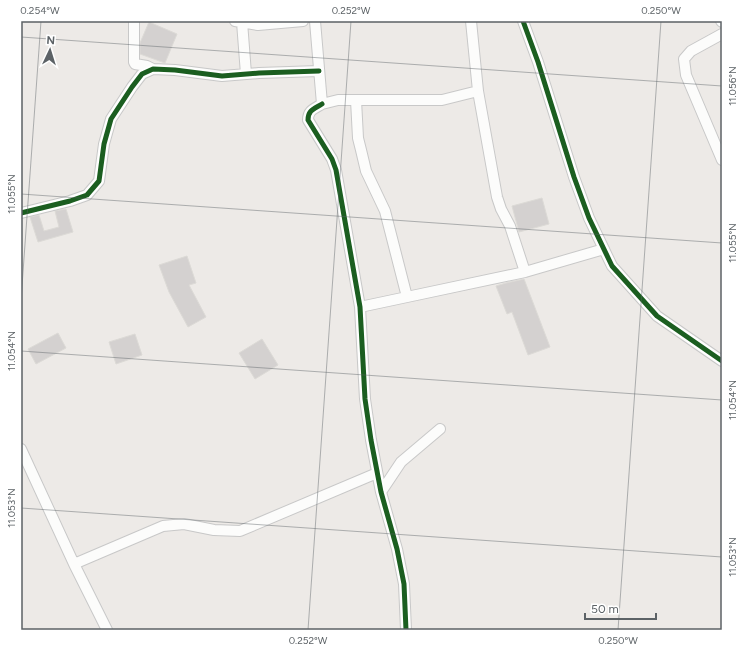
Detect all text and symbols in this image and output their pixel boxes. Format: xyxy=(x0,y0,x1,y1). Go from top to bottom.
text: 0.254°W xyxy=(20,4,60,17)
text: 0.252°W xyxy=(332,4,371,17)
text: 0.250°W xyxy=(641,4,681,17)
north arrow xyxy=(30,30,70,70)
text: N xyxy=(46,34,55,47)
text: 11.056°N xyxy=(726,66,739,106)
text: 11.055°N xyxy=(5,174,18,214)
text: 11.055°N xyxy=(726,223,739,263)
text: 11.054°N xyxy=(5,331,18,371)
text: 11.054°N xyxy=(726,380,739,420)
text: 11.053°N xyxy=(5,488,18,528)
text: 11.053°N xyxy=(726,537,739,577)
scale bar xyxy=(585,595,656,621)
text: 50 m xyxy=(591,602,619,616)
text: 0.252°W xyxy=(289,634,328,647)
text: 0.250°W xyxy=(598,634,638,647)

